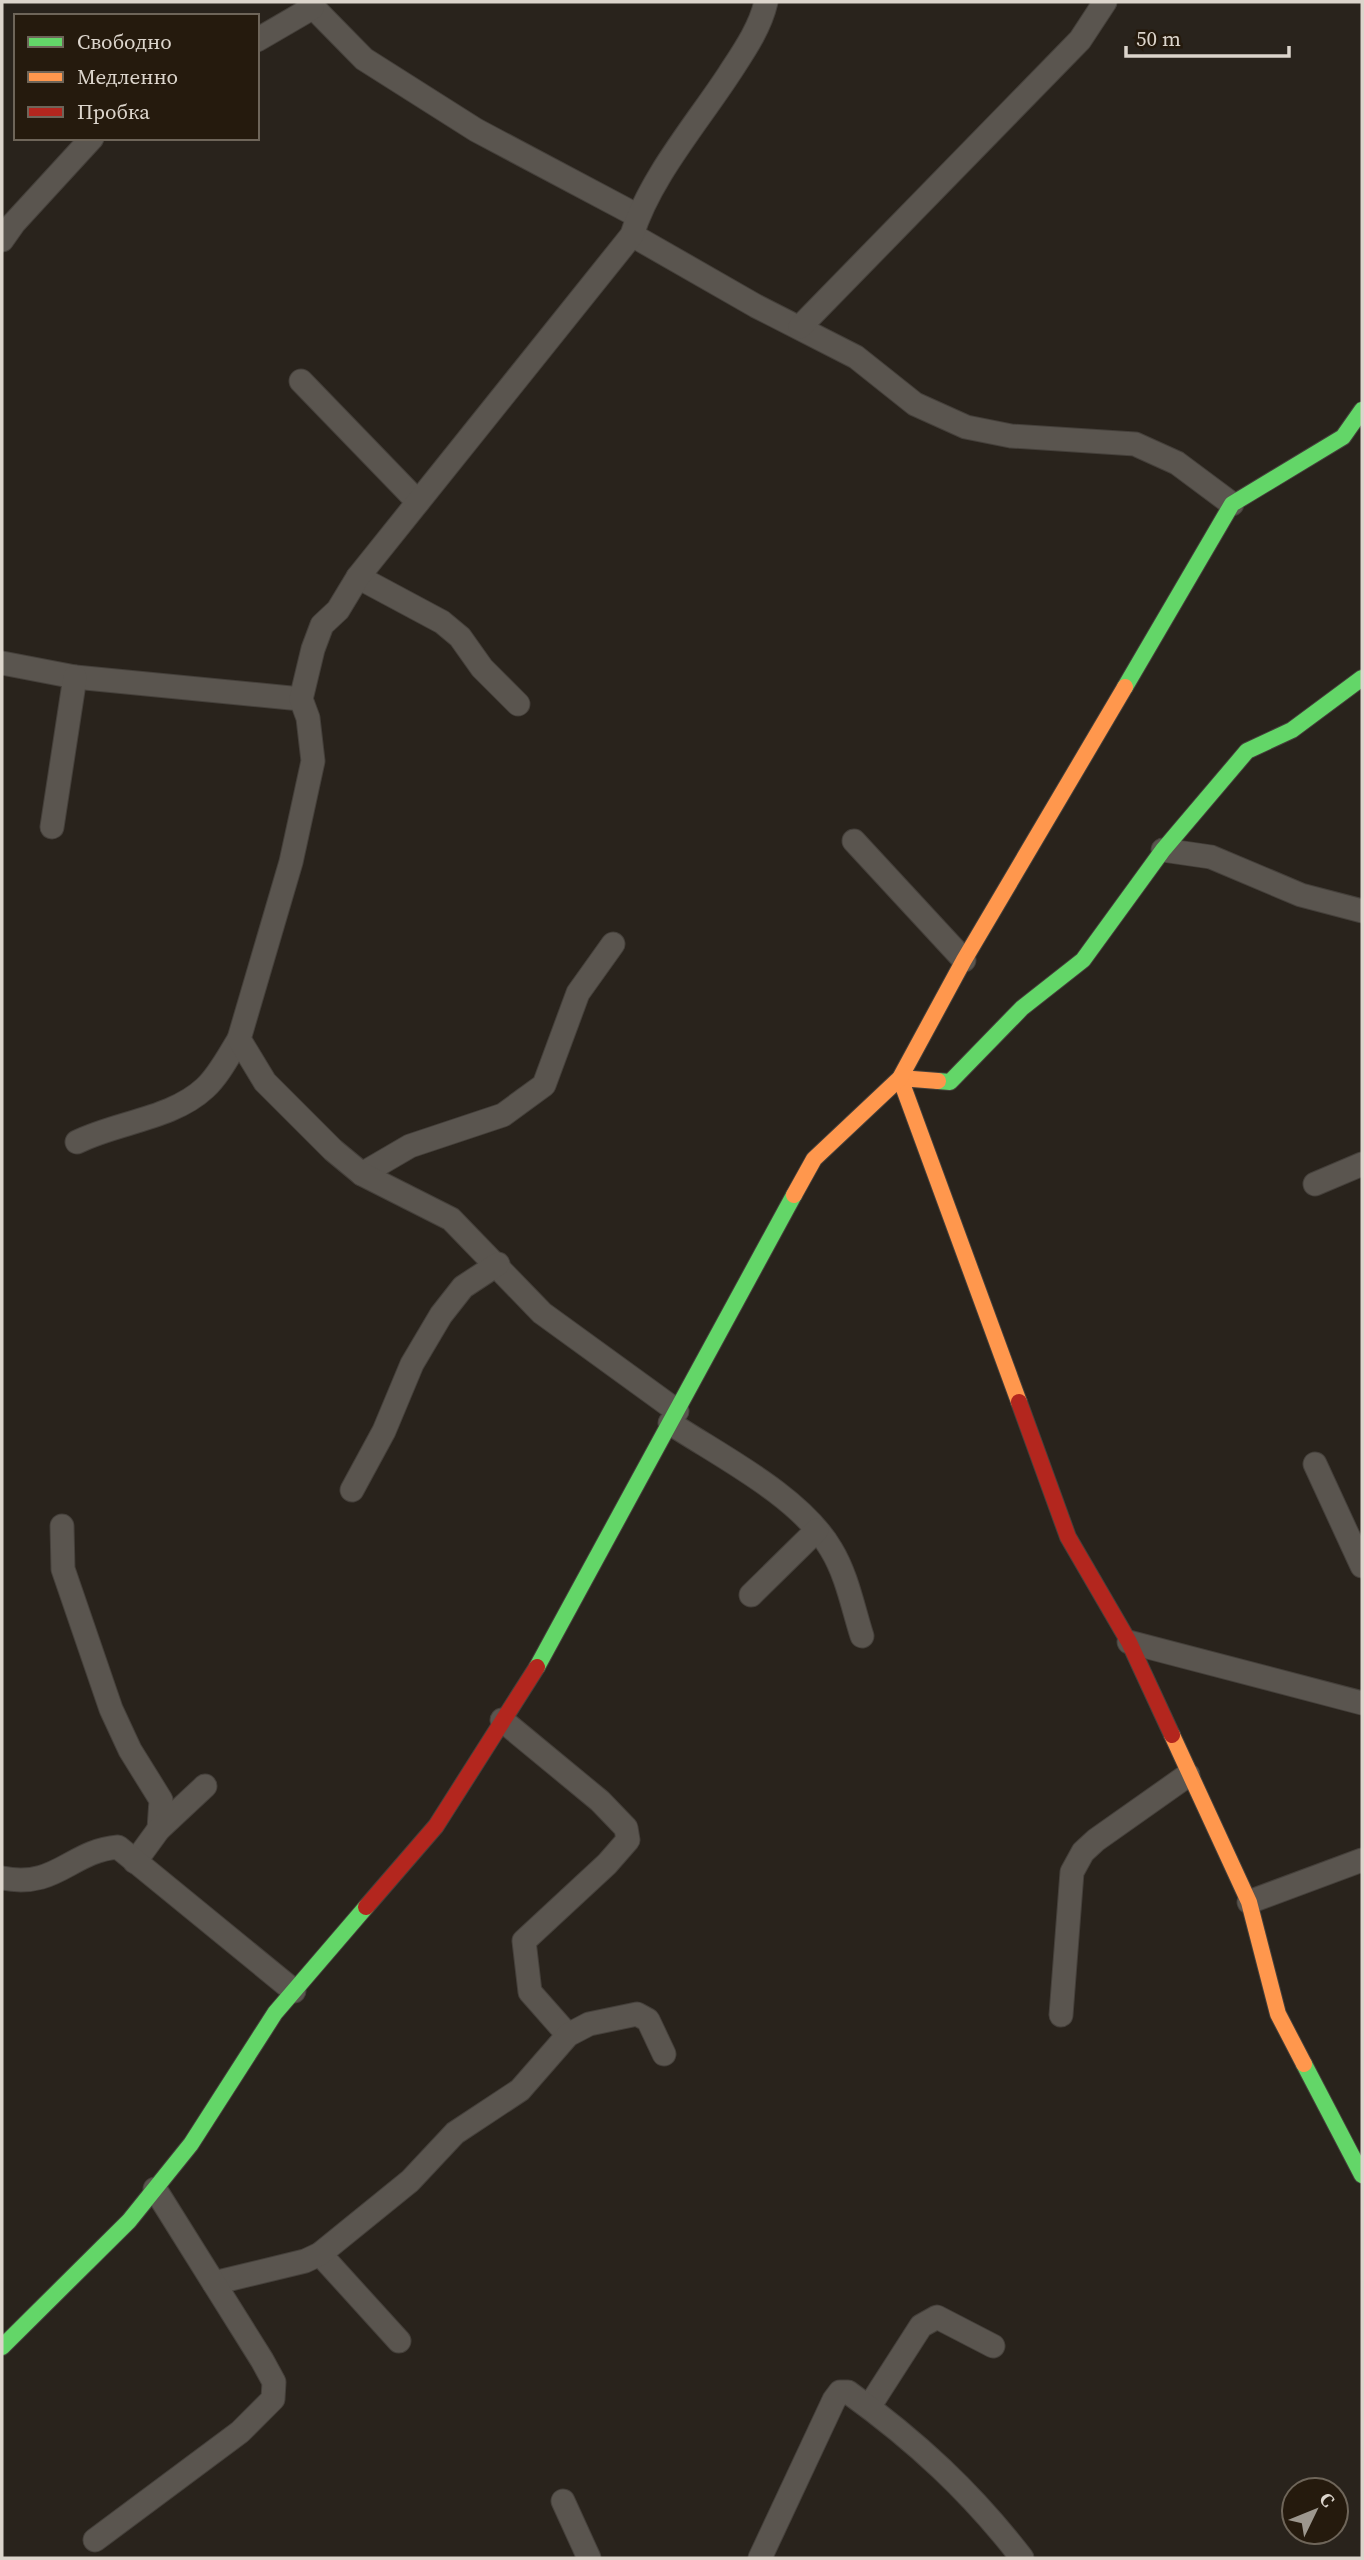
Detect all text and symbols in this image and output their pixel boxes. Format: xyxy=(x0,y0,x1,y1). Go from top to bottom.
legend xyxy=(14,14,259,140)
scale bar xyxy=(1126,14,1289,58)
text: 50 m xyxy=(1136,24,1181,53)
text: Свободно xyxy=(77,27,172,56)
text: Медленно xyxy=(77,62,178,91)
text: Пробка xyxy=(77,97,150,126)
north arrow xyxy=(1280,2476,1350,2546)
text: С xyxy=(1314,2486,1341,2513)

